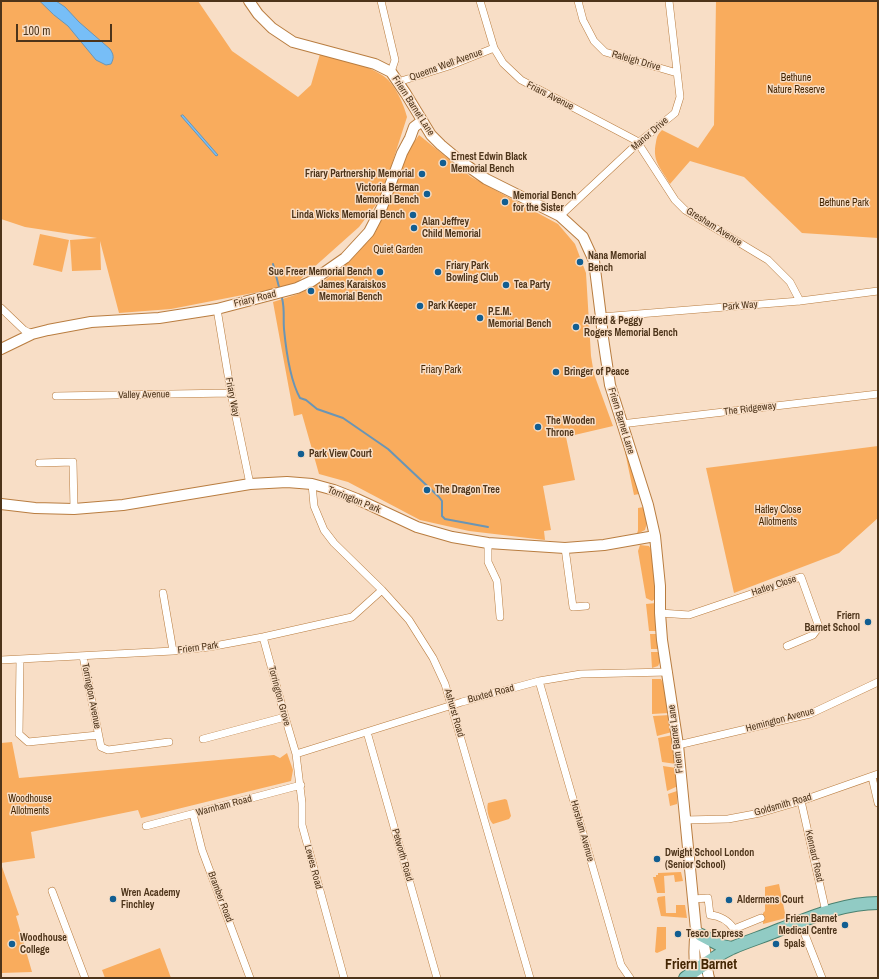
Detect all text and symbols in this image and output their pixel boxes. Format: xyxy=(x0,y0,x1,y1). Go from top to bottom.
scale bar xyxy=(18,16,114,42)
text: 100 m xyxy=(23,23,50,39)
street label: Queens Well Avenue xyxy=(408,46,484,84)
street label: Raleigh Drive xyxy=(610,48,662,74)
park label: Bethune Nature Reserve xyxy=(767,72,825,96)
street label: Friern Barnet Lane xyxy=(389,74,437,138)
street label: Friars Avenue xyxy=(524,79,576,113)
street label: Manor Drive xyxy=(629,115,671,153)
place label: Ernest Edwin Black Memorial Bench xyxy=(451,151,527,174)
marker: Ernest Edwin Black Memorial Bench xyxy=(438,158,448,168)
place label: Friary Partnership Memorial xyxy=(305,168,414,180)
marker: Friary Partnership Memorial xyxy=(417,169,427,179)
place label: Victoria Berman Memorial Bench xyxy=(356,182,419,206)
marker: Victoria Berman Memorial Bench xyxy=(422,189,432,199)
place label: Memorial Bench for the Sister xyxy=(513,190,576,214)
marker: Memorial Bench for the Sister xyxy=(500,197,510,207)
park label: Bethune Park xyxy=(819,197,869,209)
street label: Gresham Avenue xyxy=(684,205,744,249)
place label: Linda Wicks Memorial Bench xyxy=(292,209,405,221)
marker: Linda Wicks Memorial Bench xyxy=(408,210,418,220)
place label: Alan Jeffrey Child Memorial xyxy=(422,216,481,240)
marker: Alan Jeffrey Child Memorial xyxy=(409,223,419,233)
park label: Quiet Garden xyxy=(373,244,423,256)
place label: Nana Memorial Bench xyxy=(588,250,646,274)
marker: Nana Memorial Bench xyxy=(575,257,585,267)
place label: Friary Park Bowling Club xyxy=(446,260,498,284)
place label: Sue Freer Memorial Bench xyxy=(269,266,372,278)
marker: Sue Freer Memorial Bench xyxy=(375,267,385,277)
marker: Friary Park Bowling Club xyxy=(433,267,443,277)
place label: James Karaiskos Memorial Bench xyxy=(319,279,386,302)
place label: Tea Party xyxy=(514,279,550,291)
marker: Tea Party xyxy=(501,280,511,290)
marker: James Karaiskos Memorial Bench xyxy=(306,286,316,296)
street label: Friary Road xyxy=(233,288,277,310)
street label: Park Way xyxy=(722,298,758,314)
place label: Park Keeper xyxy=(428,300,476,312)
marker: Park Keeper xyxy=(415,301,425,311)
place label: P.E.M. Memorial Bench xyxy=(488,306,551,330)
marker: P.E.M. Memorial Bench xyxy=(475,313,485,323)
place label: Alfred & Peggy Rogers Memorial Bench xyxy=(584,315,678,338)
marker: Alfred & Peggy Rogers Memorial Bench xyxy=(571,322,581,332)
park label: Friary Park xyxy=(421,364,461,376)
place label: Bringer of Peace xyxy=(564,366,629,378)
marker: Bringer of Peace xyxy=(551,367,561,377)
street label: Friary Way xyxy=(222,376,242,418)
street label: Friern Barnet Lane xyxy=(605,386,637,456)
street label: Valley Avenue xyxy=(118,389,170,401)
street label: The Ridgeway xyxy=(723,400,777,418)
place label: The Wooden Throne xyxy=(546,415,595,438)
marker: The Wooden Throne xyxy=(533,422,543,432)
place label: Park View Court xyxy=(309,448,372,460)
marker: Park View Court xyxy=(296,449,306,459)
street label: Torrington Park xyxy=(326,484,382,516)
place label: The Dragon Tree xyxy=(435,484,500,496)
marker: The Dragon Tree xyxy=(422,485,432,495)
park label: Hatley Close Allotments xyxy=(755,504,801,528)
street label: Hatley Close xyxy=(750,573,798,599)
place label: Friern Barnet School xyxy=(804,610,860,634)
marker: Friern Barnet School xyxy=(863,617,873,627)
street label: Friern Park xyxy=(177,639,219,657)
street label: Torrington Avenue xyxy=(79,662,103,730)
street label: Torrington Grove xyxy=(265,665,293,727)
street label: Buxted Road xyxy=(467,682,515,706)
street label: Ashurst Road xyxy=(441,687,467,739)
street label: Friern Barnet Lane xyxy=(666,704,686,774)
street label: Hemington Avenue xyxy=(745,705,815,735)
street label: Goldsmith Road xyxy=(753,791,813,819)
park label: Woodhouse Allotments xyxy=(8,793,52,816)
street label: Warnham Road xyxy=(195,793,253,819)
street label: Horsham Avenue xyxy=(568,799,596,863)
street label: Petworth Road xyxy=(389,827,415,883)
street label: Kennard Road xyxy=(802,829,826,883)
street label: Lewes Road xyxy=(301,843,325,891)
place label: Dwight School London (Senior School) xyxy=(665,847,754,870)
marker: Dwight School London (Senior School) xyxy=(652,854,662,864)
street label: Bramber Road xyxy=(205,870,235,924)
place label: Wren Academy Finchley xyxy=(121,887,180,910)
marker: Wren Academy Finchley xyxy=(108,894,118,904)
place label: Aldermens Court xyxy=(737,894,804,906)
marker: Aldermens Court xyxy=(724,895,734,905)
place label: Friern Barnet Medical Centre xyxy=(779,913,837,936)
marker: Friern Barnet Medical Centre xyxy=(840,920,850,930)
place label: Tesco Express xyxy=(686,928,743,940)
marker: Tesco Express xyxy=(673,929,683,939)
place label: Woodhouse College xyxy=(20,932,67,956)
place label: 5pals xyxy=(784,938,805,950)
marker: Woodhouse College xyxy=(7,939,17,949)
marker: 5pals xyxy=(771,939,781,949)
district label: Friern Barnet xyxy=(665,957,737,973)

